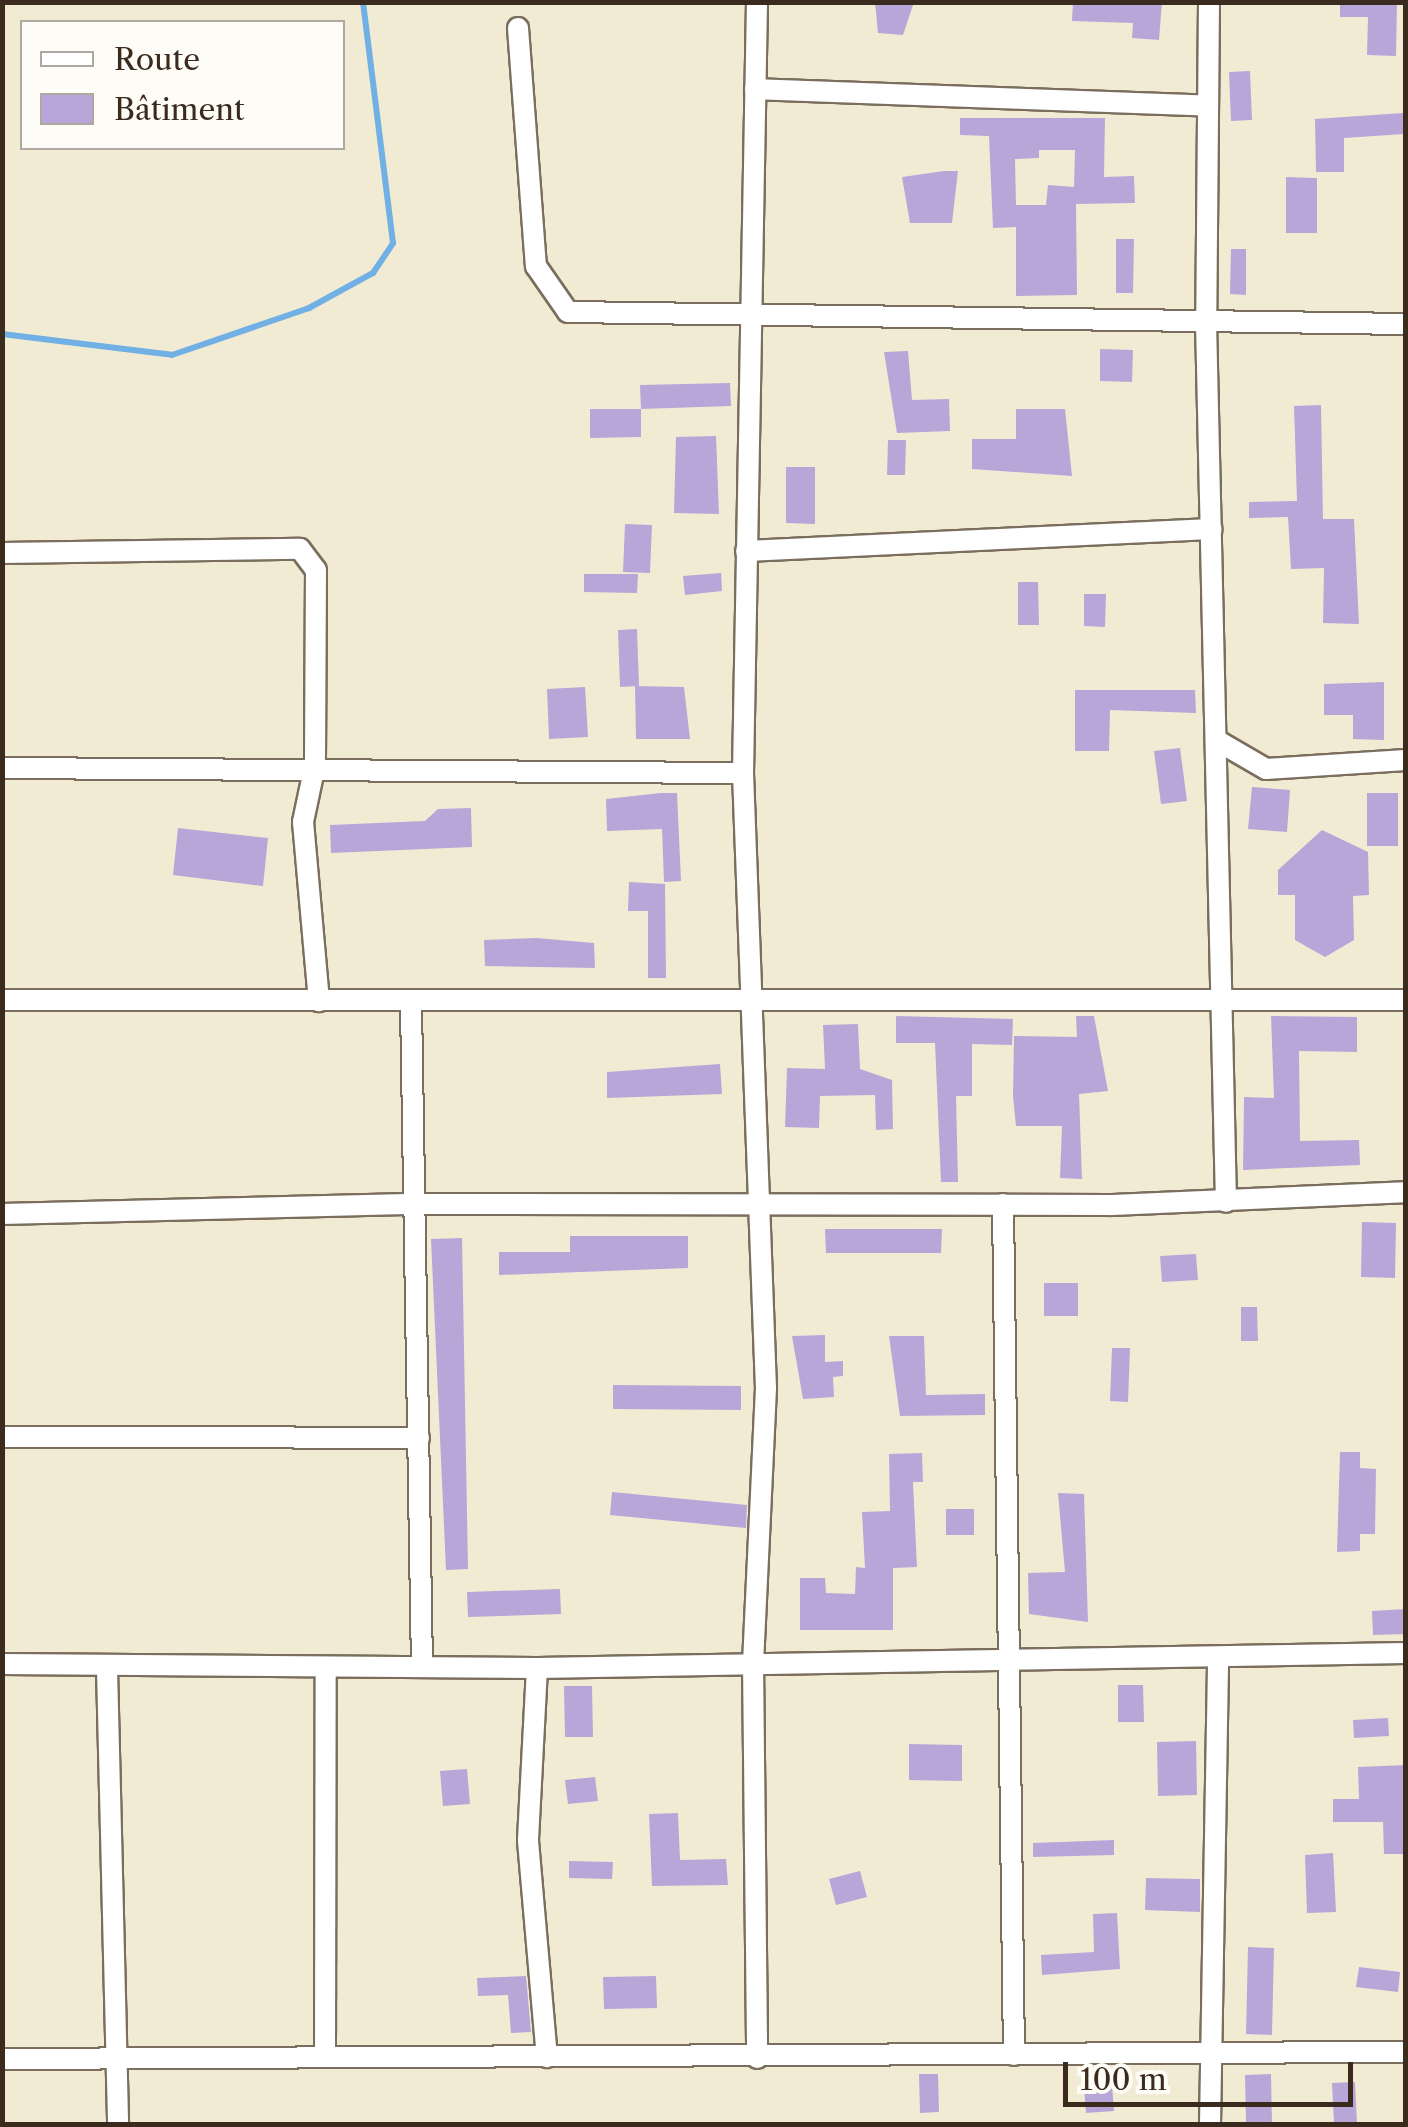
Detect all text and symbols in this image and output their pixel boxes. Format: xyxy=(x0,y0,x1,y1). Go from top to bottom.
legend xyxy=(20,20,345,150)
text: Route xyxy=(114,41,200,78)
text: Bâtiment xyxy=(114,91,245,128)
scale bar xyxy=(1068,2042,1358,2104)
text: 100 m xyxy=(1080,2061,1167,2098)

